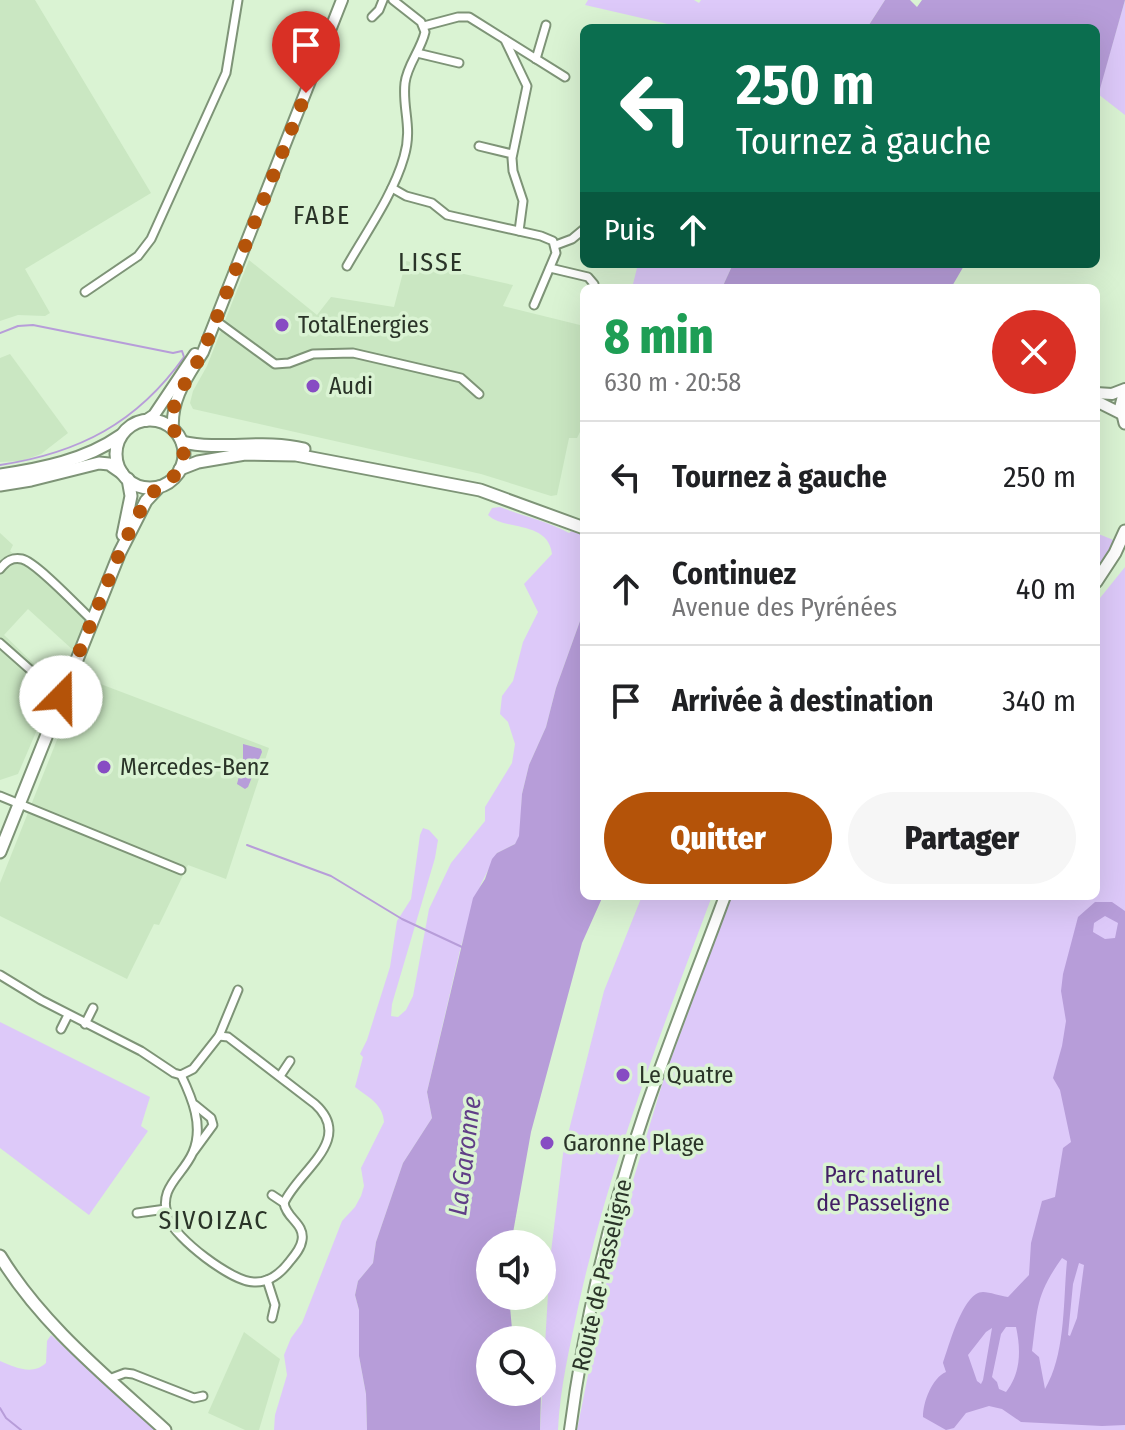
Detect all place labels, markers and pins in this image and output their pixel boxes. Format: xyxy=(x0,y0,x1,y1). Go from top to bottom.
pin xyxy=(272,11,340,93)
place label: TotalEnergies xyxy=(298,311,429,339)
marker: TotalEnergies xyxy=(273,316,291,334)
place label: Audi xyxy=(329,372,373,400)
marker: Audi xyxy=(304,377,322,395)
place label: Mercedes-Benz xyxy=(120,753,269,781)
marker: Mercedes-Benz xyxy=(95,758,113,776)
place label: Le Quatre xyxy=(639,1061,733,1089)
marker: Le Quatre xyxy=(614,1066,632,1084)
place label: Garonne Plage xyxy=(563,1129,704,1157)
marker: Garonne Plage xyxy=(538,1134,556,1152)

